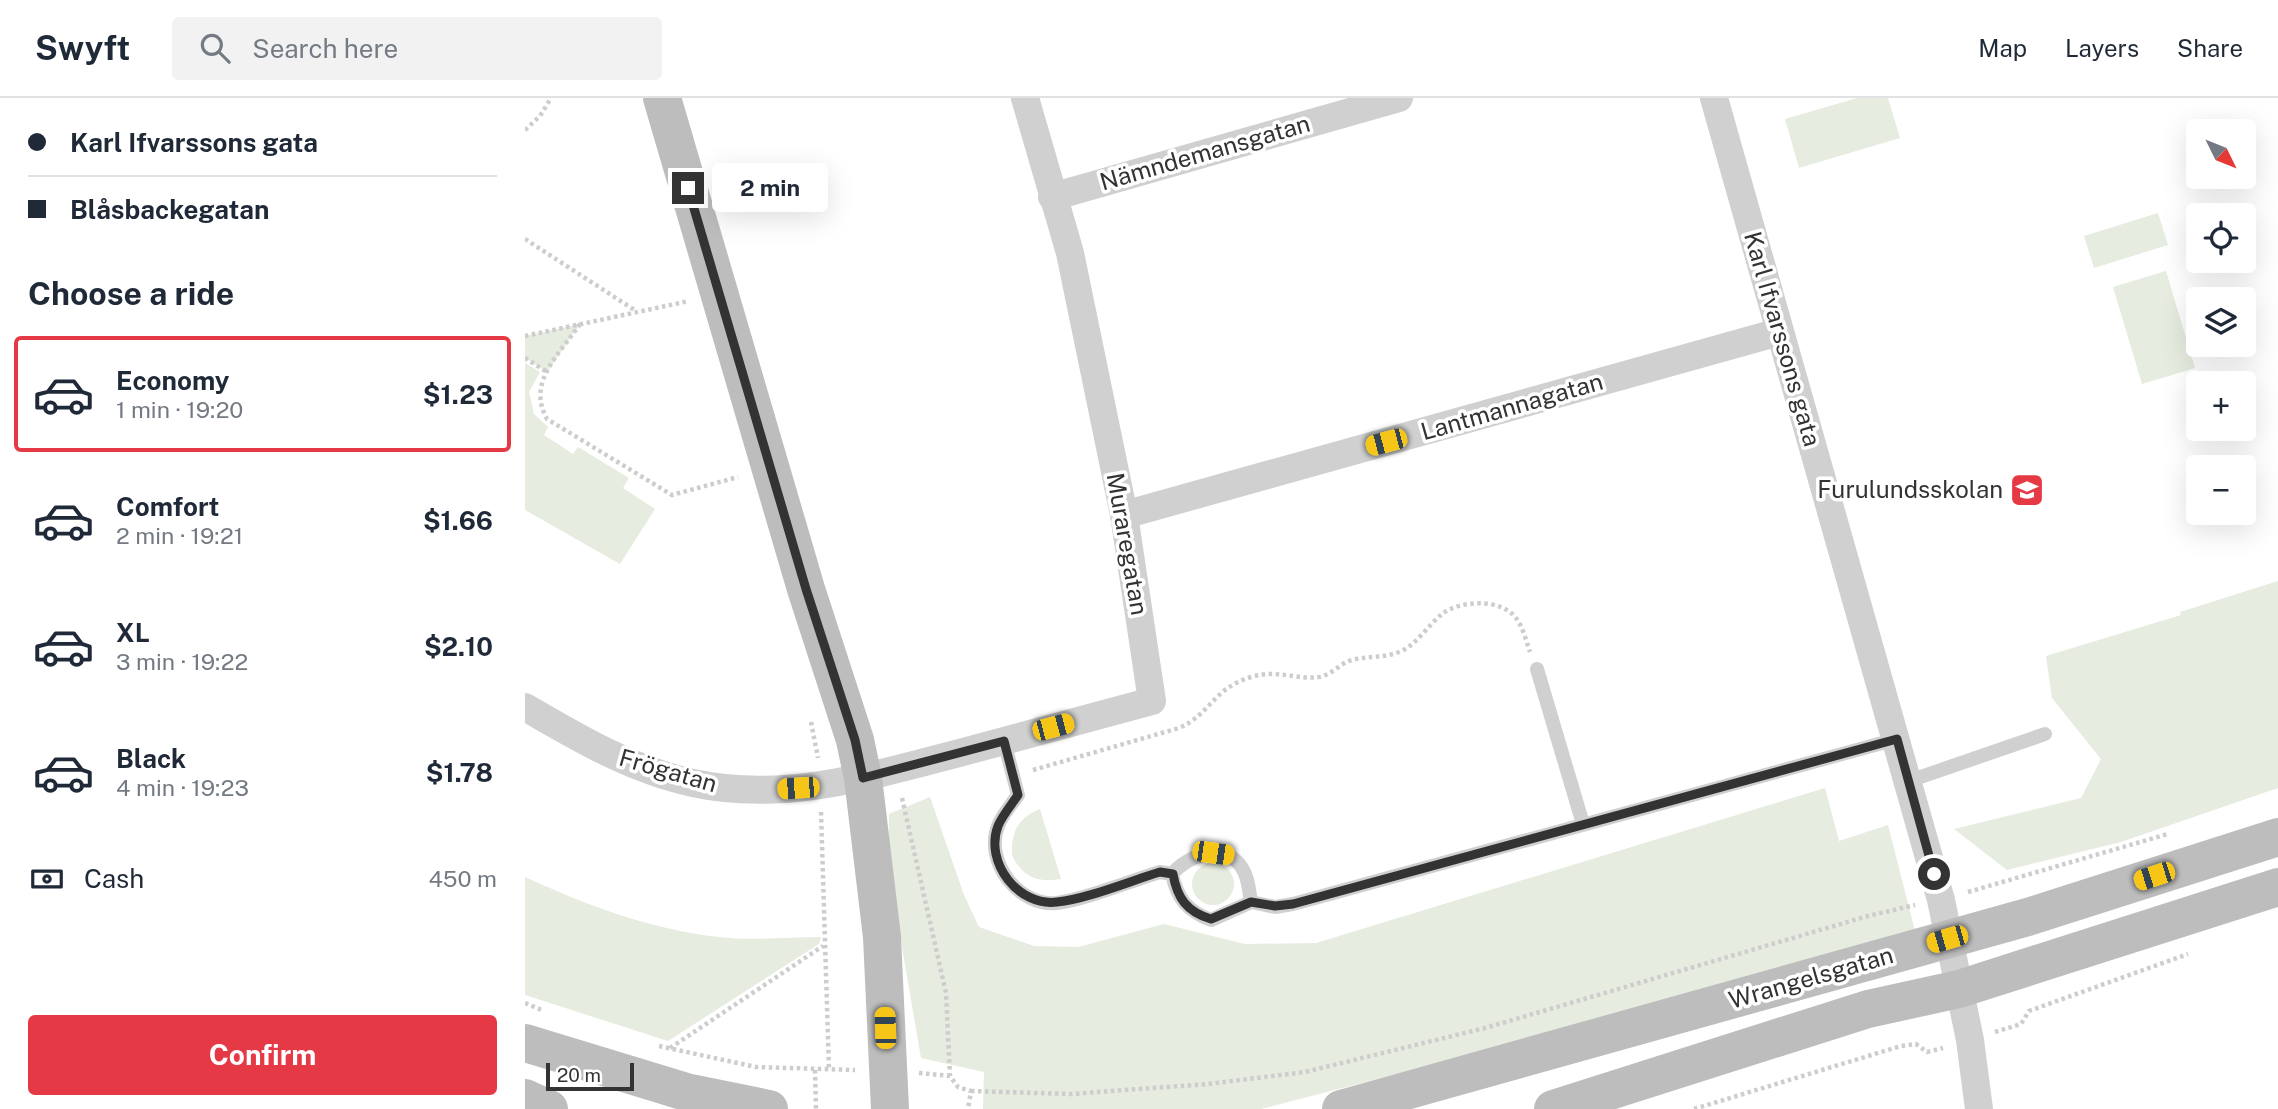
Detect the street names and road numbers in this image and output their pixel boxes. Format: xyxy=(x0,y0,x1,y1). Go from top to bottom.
street label: Nämndemansgatan xyxy=(1096,109,1313,195)
street label: Karl Ifvarssons gata xyxy=(1739,228,1827,449)
street label: Lantmannagatan xyxy=(1417,367,1606,445)
street label: Muraregatan xyxy=(1102,470,1154,617)
street label: Frögatan xyxy=(616,743,721,797)
street label: Wrangelsgatan xyxy=(1725,940,1896,1014)

